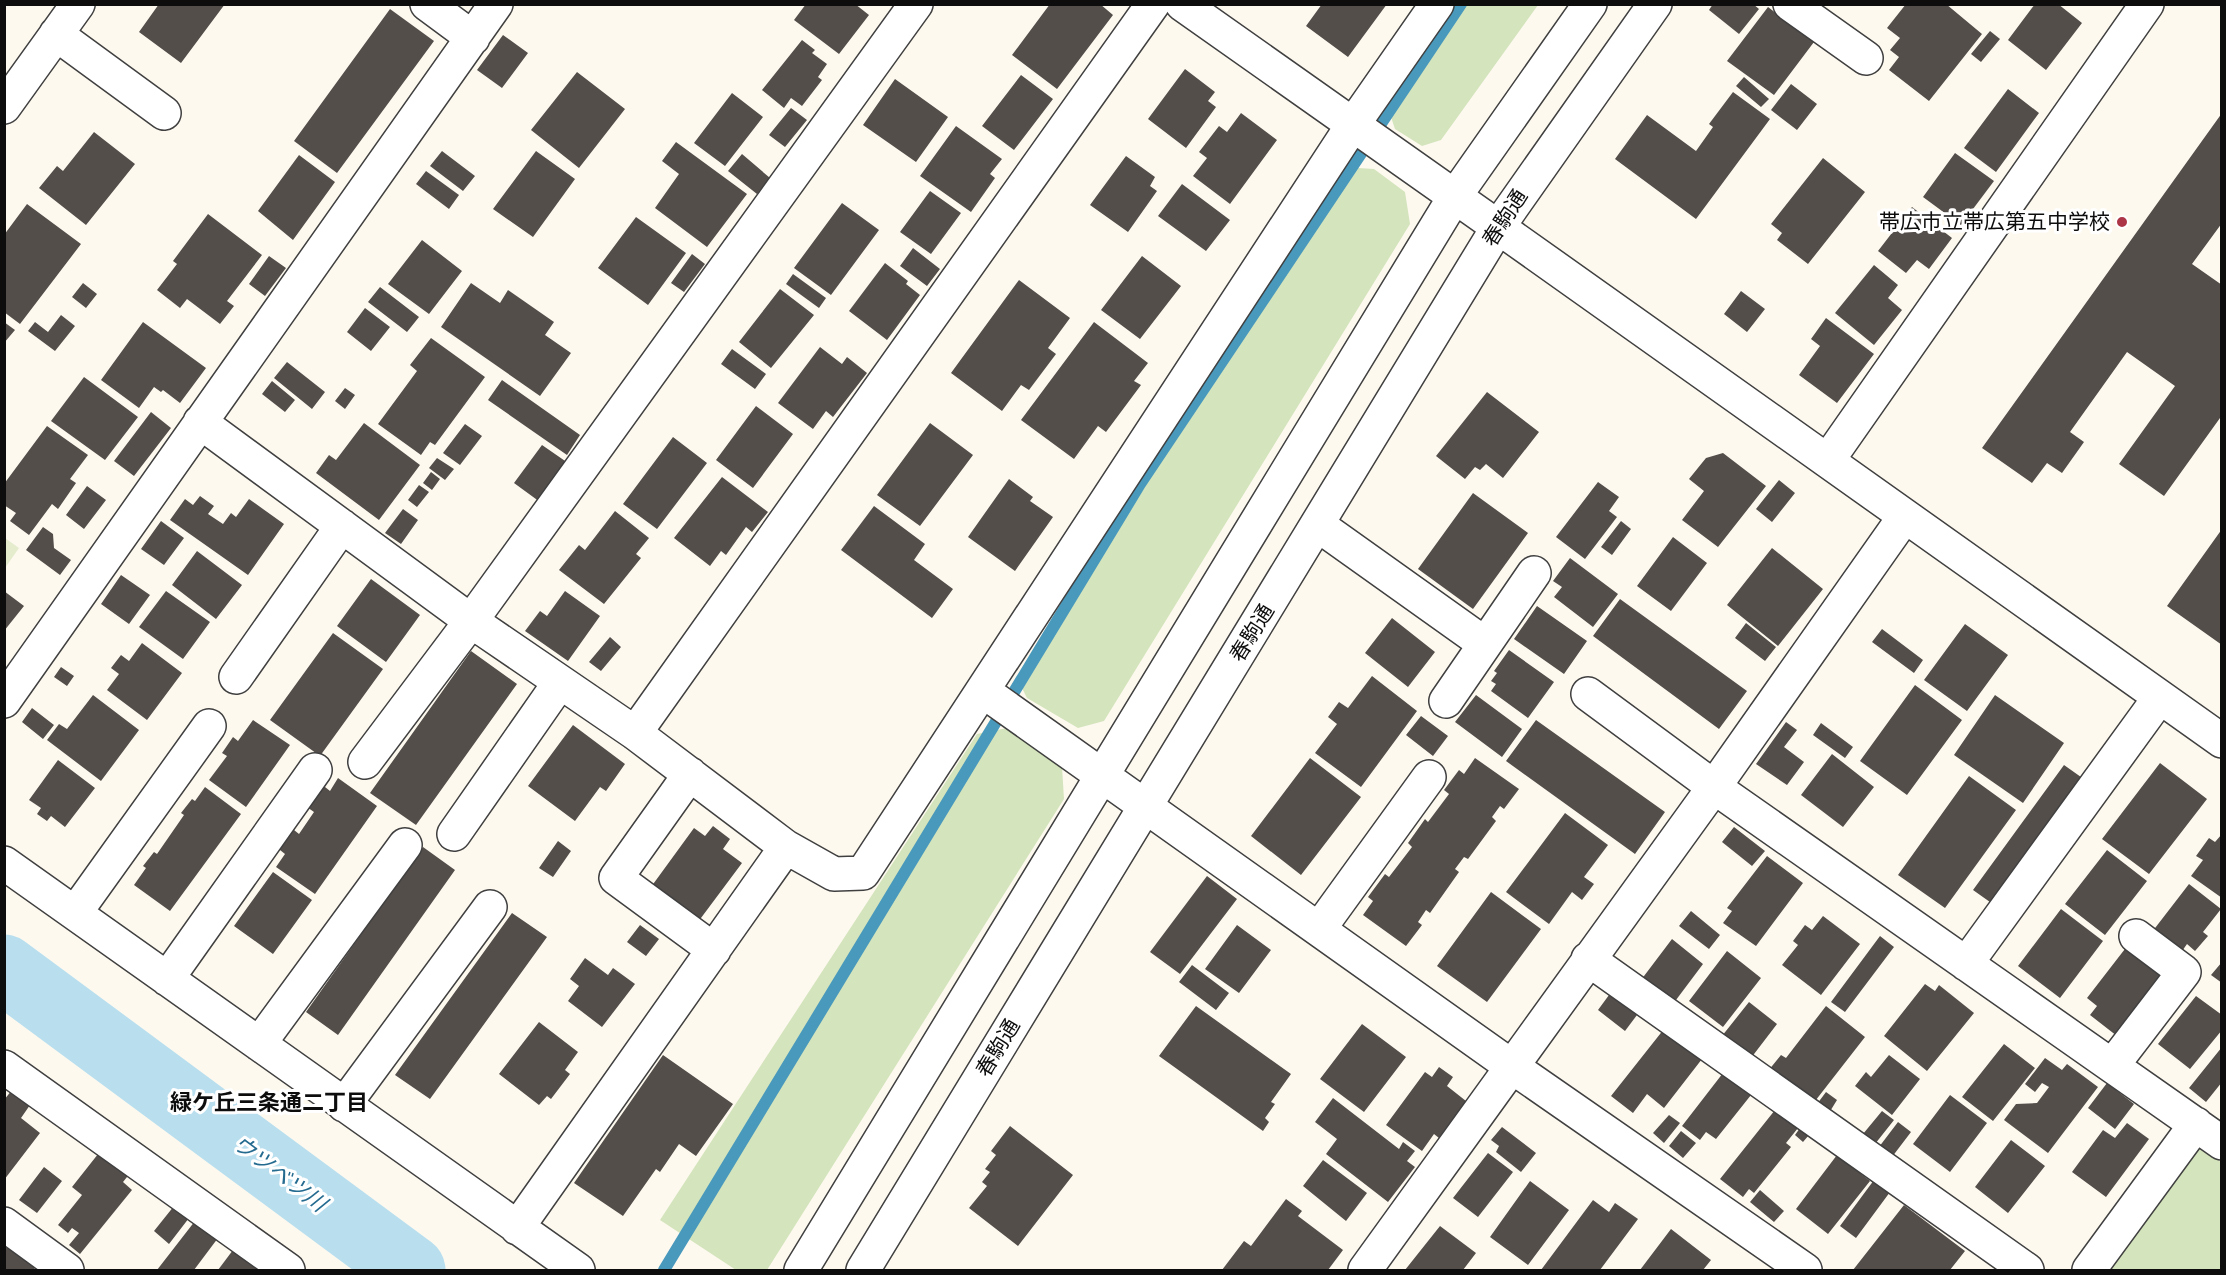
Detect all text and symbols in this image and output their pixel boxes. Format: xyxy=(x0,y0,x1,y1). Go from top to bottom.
street label: 春駒通 xyxy=(1477,185,1533,251)
place label: 帯広市立帯広第五中学校 xyxy=(1879,209,2110,235)
marker: 帯広市立帯広第五中学校 xyxy=(2115,215,2129,229)
street label: 春駒通 xyxy=(1224,599,1280,667)
street label: 春駒通 xyxy=(971,1014,1025,1082)
district label: 緑ケ丘三条通二丁目 xyxy=(170,1089,368,1116)
water label: ウツベツ川 xyxy=(228,1130,333,1218)

